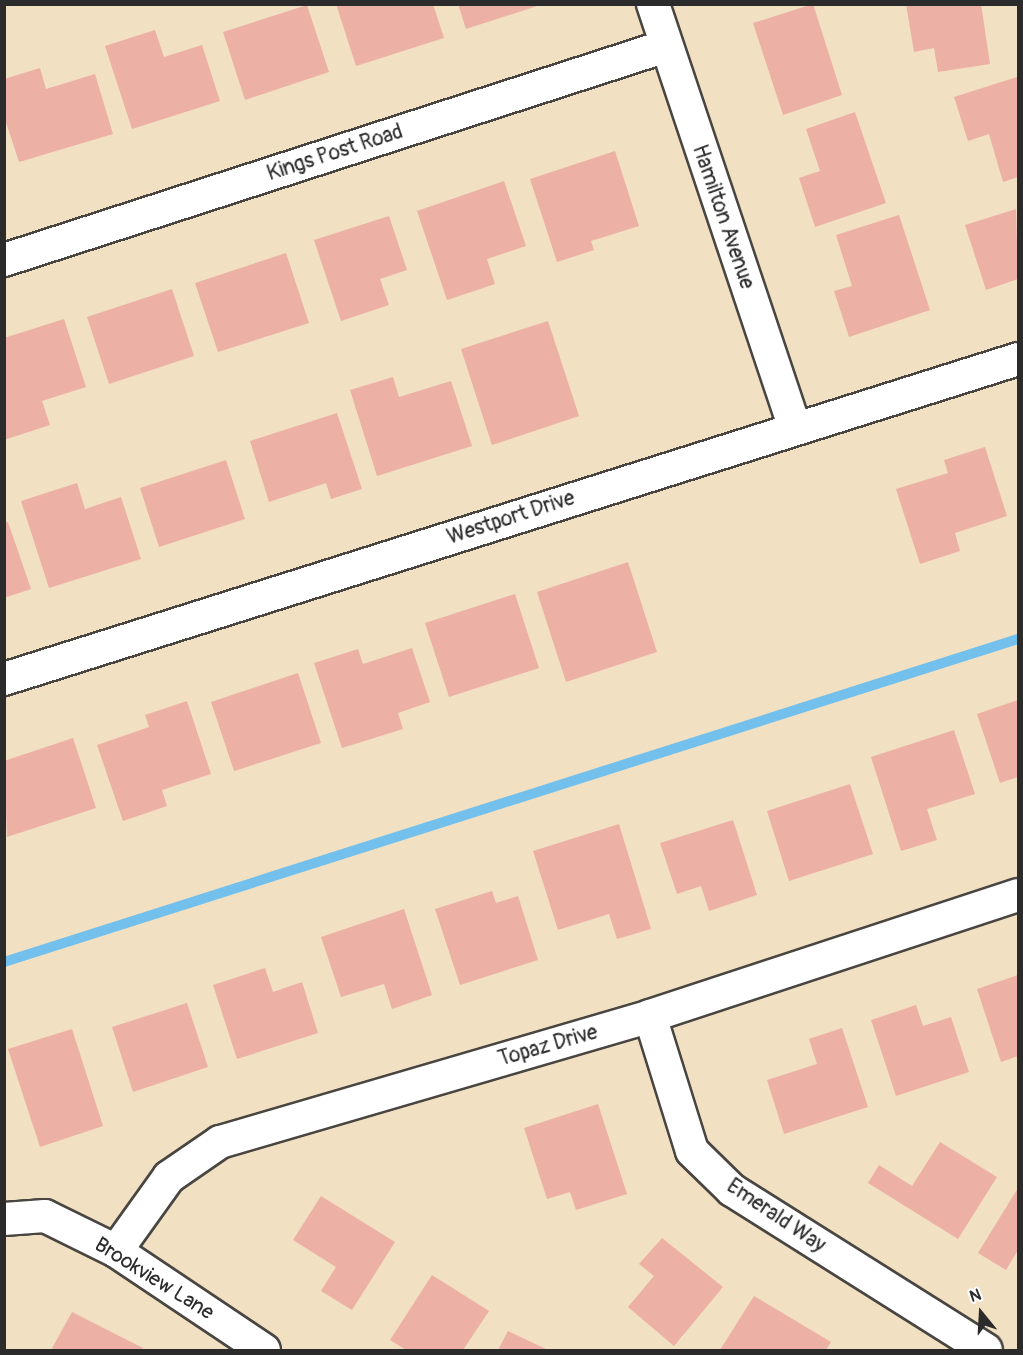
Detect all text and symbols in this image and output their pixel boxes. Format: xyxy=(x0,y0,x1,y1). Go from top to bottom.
street label: Kings Post Road xyxy=(264,119,406,187)
street label: Hamilton Avenue xyxy=(687,142,759,292)
street label: Westport Drive xyxy=(444,486,578,550)
street label: Topaz Drive xyxy=(495,1020,601,1072)
street label: Emerald Way xyxy=(722,1174,830,1258)
street label: Brookview Lane xyxy=(90,1232,218,1326)
north arrow xyxy=(951,1283,1011,1343)
text: N xyxy=(967,1285,984,1307)

